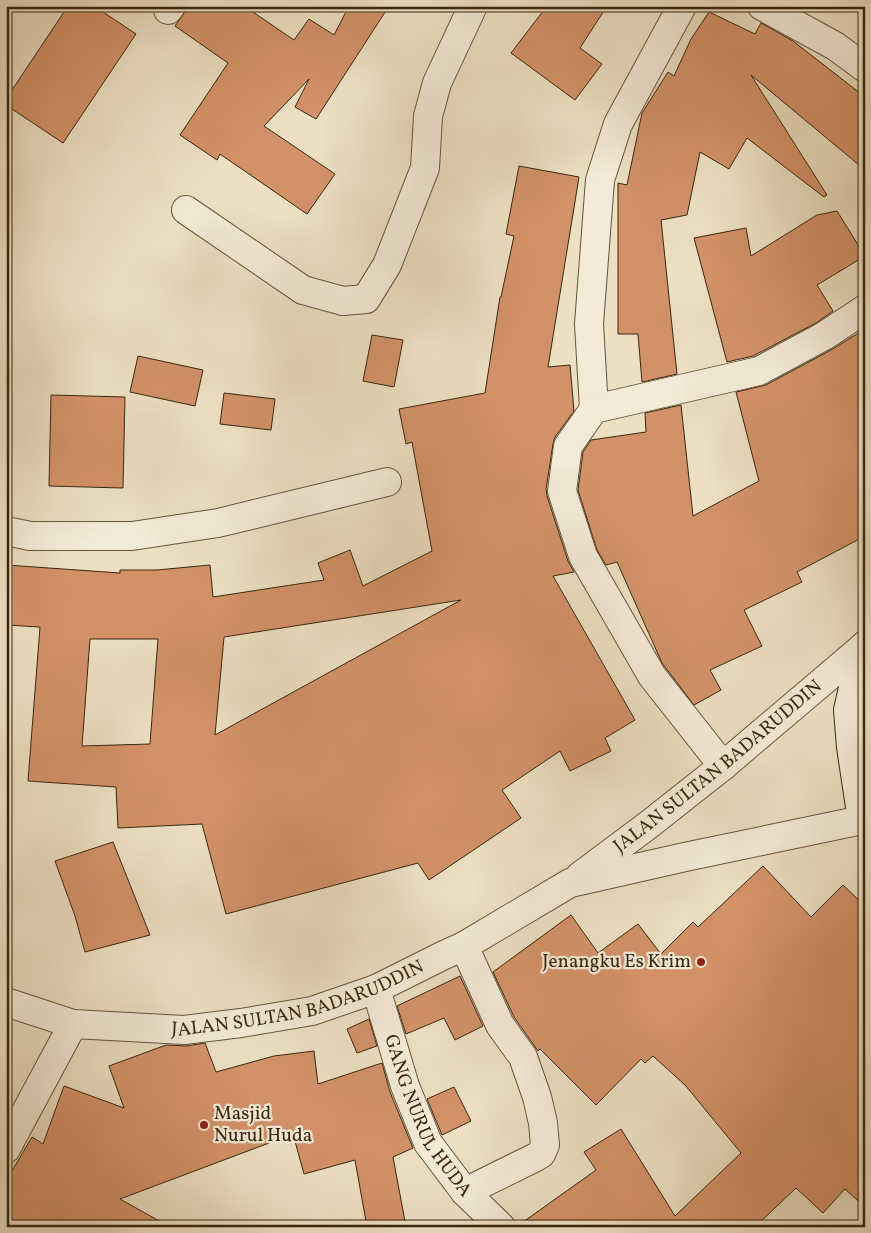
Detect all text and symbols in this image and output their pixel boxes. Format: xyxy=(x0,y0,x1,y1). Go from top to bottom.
street label: JALAN SULTAN BADARUDDIN xyxy=(608,674,828,859)
place label: Jenangku Es Krim xyxy=(542,949,691,975)
street label: JALAN SULTAN BADARUDDIN xyxy=(171,954,428,1044)
marker: Jenangku Es Krim xyxy=(695,956,707,968)
street label: GANG NURUL HUDA xyxy=(377,1031,478,1203)
place label: Masjid Nurul Huda xyxy=(214,1101,312,1149)
marker: Masjid Nurul Huda xyxy=(198,1119,210,1131)

